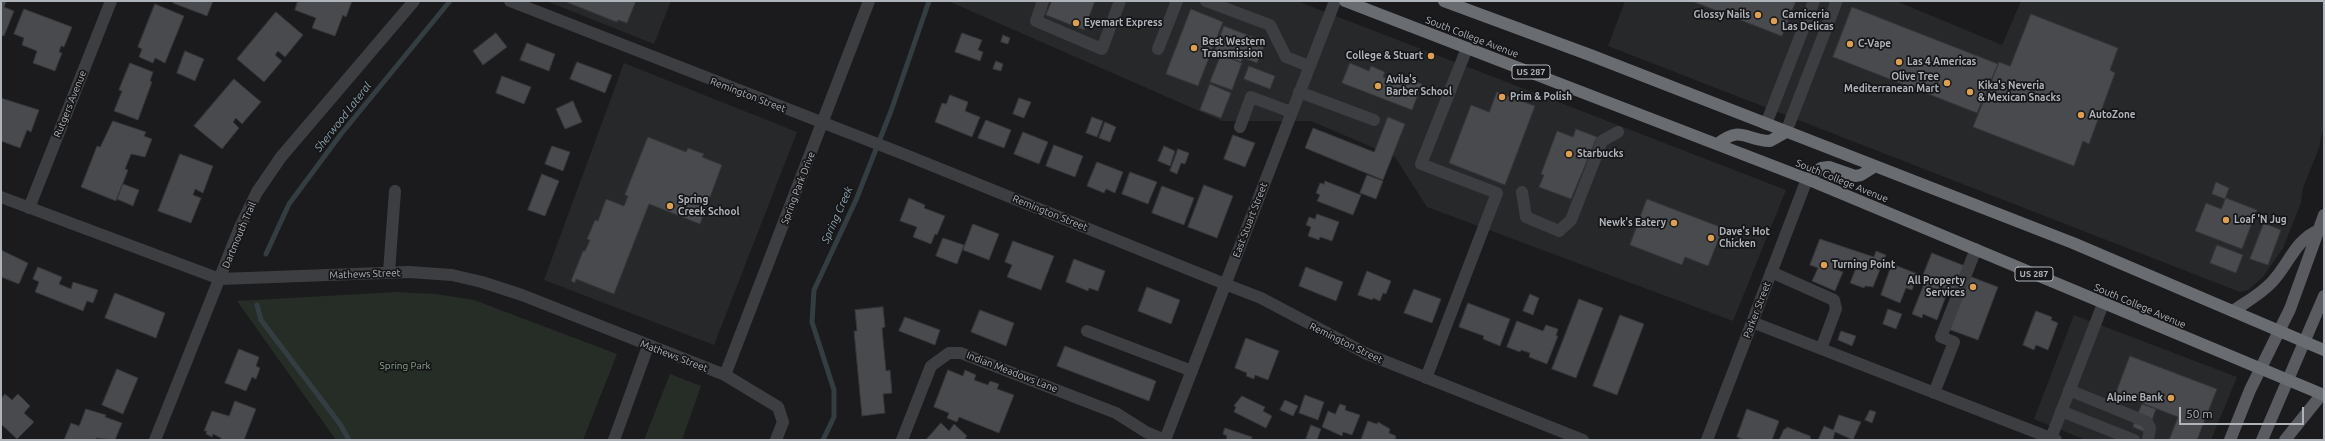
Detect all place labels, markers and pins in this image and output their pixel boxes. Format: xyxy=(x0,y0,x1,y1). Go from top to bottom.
place label: Glossy Nails xyxy=(1693,9,1750,21)
place label: Carniceria Las Delicas xyxy=(1782,9,1834,32)
marker: Glossy Nails xyxy=(1753,10,1763,20)
marker: Carniceria Las Delicas xyxy=(1769,16,1779,26)
place label: Eyemart Express xyxy=(1084,17,1162,29)
marker: Eyemart Express xyxy=(1071,18,1081,28)
place label: Best Western Transmission xyxy=(1202,36,1265,60)
place label: C-Vape xyxy=(1858,38,1891,50)
marker: C-Vape xyxy=(1845,39,1855,49)
marker: Best Western Transmission xyxy=(1189,43,1199,53)
place label: College & Stuart xyxy=(1346,50,1423,62)
marker: College & Stuart xyxy=(1426,51,1436,61)
place label: Las 4 Americas xyxy=(1907,56,1976,68)
marker: Las 4 Americas xyxy=(1894,57,1904,67)
place label: Olive Tree Mediterranean Mart xyxy=(1844,71,1939,94)
place label: Avila's Barber School xyxy=(1386,74,1452,98)
marker: Olive Tree Mediterranean Mart xyxy=(1942,78,1952,88)
place label: Kika's Neveria & Mexican Snacks xyxy=(1978,80,2061,104)
marker: Avila's Barber School xyxy=(1373,81,1383,91)
marker: Kika's Neveria & Mexican Snacks xyxy=(1965,87,1975,97)
place label: Prim & Polish xyxy=(1510,91,1572,103)
marker: Prim & Polish xyxy=(1497,92,1507,102)
place label: AutoZone xyxy=(2089,109,2136,121)
marker: AutoZone xyxy=(2076,110,2086,120)
place label: Starbucks xyxy=(1577,148,1623,160)
marker: Starbucks xyxy=(1564,149,1574,159)
place label: Spring Creek School xyxy=(678,194,739,218)
marker: Spring Creek School xyxy=(665,201,675,211)
place label: Loaf 'N Jug xyxy=(2234,214,2287,226)
marker: Loaf 'N Jug xyxy=(2221,215,2231,225)
place label: Newk's Eatery xyxy=(1599,217,1666,229)
marker: Newk's Eatery xyxy=(1669,218,1679,228)
place label: Dave's Hot Chicken xyxy=(1719,226,1770,250)
marker: Dave's Hot Chicken xyxy=(1706,233,1716,243)
place label: Turning Point xyxy=(1832,259,1895,271)
marker: Turning Point xyxy=(1819,260,1829,270)
place label: All Property Services xyxy=(1908,275,1965,298)
marker: All Property Services xyxy=(1968,282,1978,292)
place label: Alpine Bank xyxy=(2107,392,2163,404)
marker: Alpine Bank xyxy=(2166,393,2176,403)

